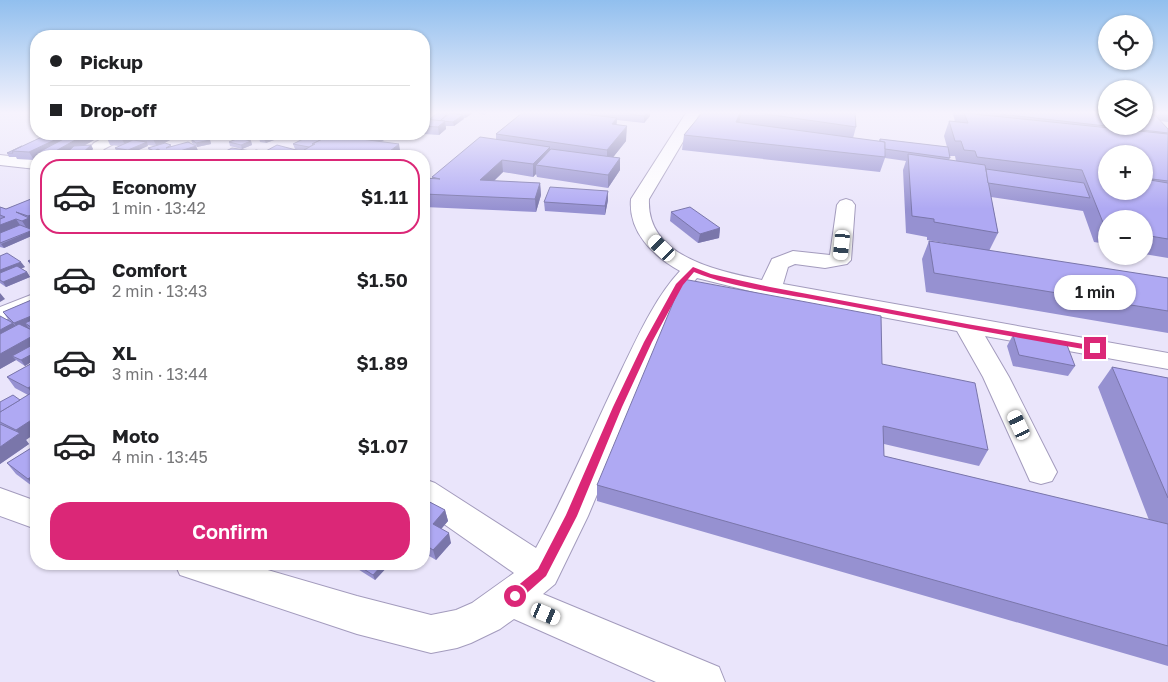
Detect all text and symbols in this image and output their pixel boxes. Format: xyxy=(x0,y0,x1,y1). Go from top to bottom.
map controls xyxy=(1098,15,1153,265)
button: locate xyxy=(1098,15,1153,70)
text: Pickup xyxy=(80,50,143,73)
button: layers xyxy=(1098,80,1153,135)
text: Drop-off xyxy=(80,98,157,121)
button: + xyxy=(1098,145,1153,200)
icon: car xyxy=(52,174,97,219)
text: Economy xyxy=(112,175,197,198)
text: $1.11 xyxy=(361,185,408,208)
text: 1 min · 13:42 xyxy=(112,198,206,218)
button: − xyxy=(1098,210,1153,265)
car xyxy=(832,229,851,261)
car xyxy=(645,232,678,264)
icon: car xyxy=(52,257,97,302)
text: Comfort xyxy=(112,258,187,281)
text: $1.50 xyxy=(356,268,408,291)
callout: 1 min xyxy=(1054,276,1136,310)
text: 2 min · 13:43 xyxy=(112,281,207,301)
text: 1 min xyxy=(1075,282,1115,302)
route end xyxy=(1084,337,1106,359)
icon: car xyxy=(52,340,97,385)
text: XL xyxy=(112,341,137,364)
text: $1.89 xyxy=(356,351,408,374)
text: 3 min · 13:44 xyxy=(112,364,208,384)
car xyxy=(1005,408,1032,442)
icon: car xyxy=(52,423,97,468)
text: Moto xyxy=(112,424,159,447)
text: $1.07 xyxy=(358,434,408,457)
text: 4 min · 13:45 xyxy=(112,447,208,467)
button: Confirm xyxy=(50,502,410,560)
route start xyxy=(504,585,526,607)
car xyxy=(529,601,562,627)

